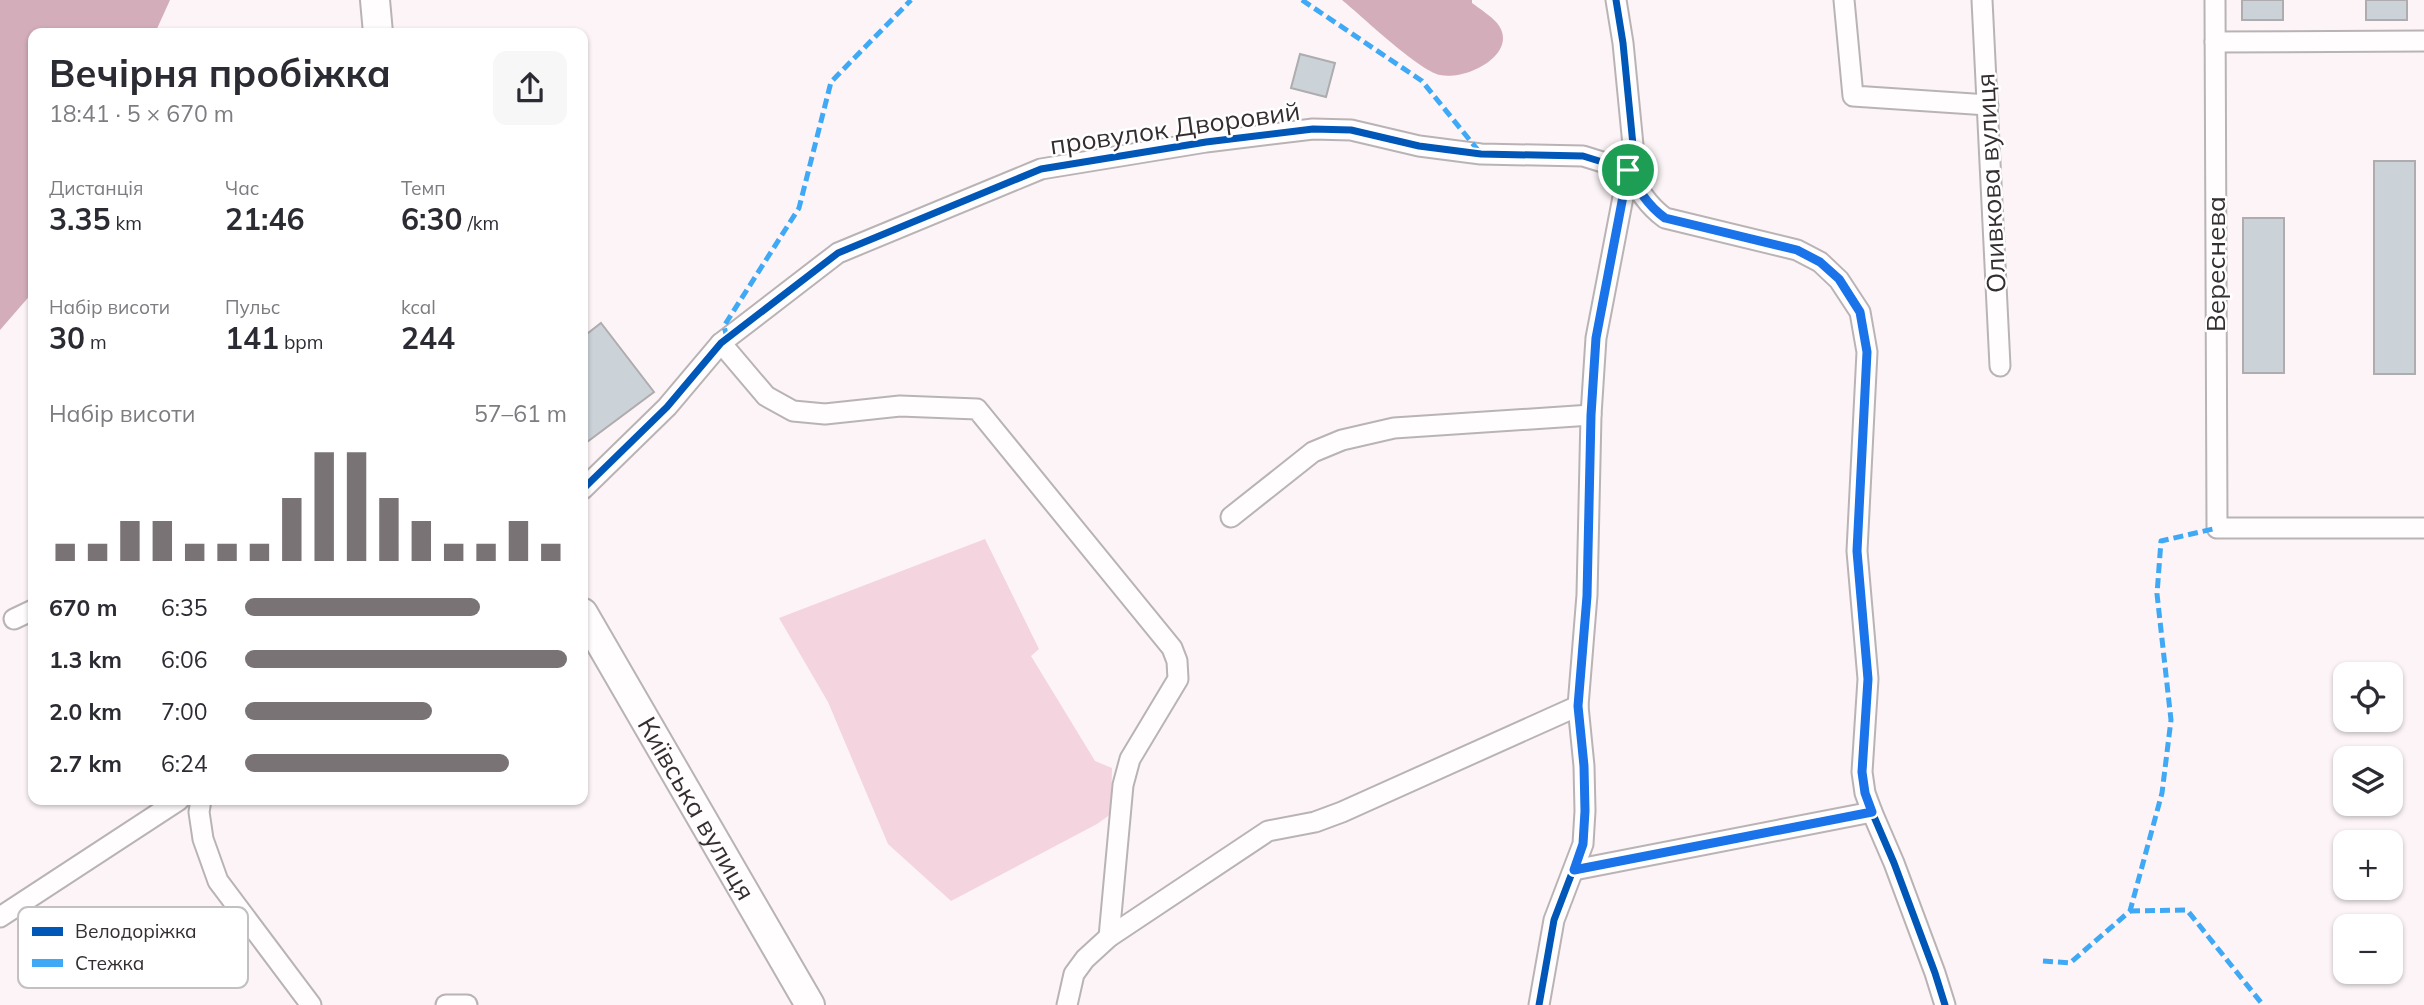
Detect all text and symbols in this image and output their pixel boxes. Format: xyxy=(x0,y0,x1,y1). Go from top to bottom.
text: Вечірня пробіжка xyxy=(49,49,391,97)
button: share xyxy=(493,51,567,125)
street label: Оливкова вулиця xyxy=(1968,72,2013,294)
street label: провулок Дворовий xyxy=(1048,94,1302,161)
text: 18:41 · 5 × 670 m xyxy=(49,99,234,128)
pin xyxy=(1598,140,1658,200)
icon: arrive xyxy=(1609,151,1647,189)
text: Дистанція xyxy=(49,176,144,200)
text: Час xyxy=(225,176,259,200)
text: Темп xyxy=(401,176,446,200)
street label: Вереснева xyxy=(2199,196,2232,332)
text: 3.35 xyxy=(49,200,110,238)
text: 21:46 xyxy=(225,200,304,238)
text: 6:30 xyxy=(401,200,462,238)
text: km xyxy=(110,211,142,235)
text: /km xyxy=(462,211,499,235)
text: Набір висоти xyxy=(49,295,170,319)
text: Пульс xyxy=(225,295,280,319)
text: kcal xyxy=(401,295,436,319)
text: 30 xyxy=(49,319,85,357)
text: 141 xyxy=(225,319,279,357)
text: 244 xyxy=(401,319,455,357)
text: m xyxy=(85,330,107,354)
text: bpm xyxy=(279,330,323,354)
text: Набір висоти xyxy=(49,399,195,428)
text: 57–61 m xyxy=(474,399,567,428)
text: 670 m xyxy=(49,593,117,622)
text: 6:35 xyxy=(161,593,208,622)
text: 1.3 km xyxy=(49,645,122,674)
text: 6:06 xyxy=(161,645,208,674)
map controls xyxy=(2333,662,2403,984)
button: locate xyxy=(2333,662,2403,732)
text: 2.0 km xyxy=(49,697,122,726)
text: 7:00 xyxy=(161,697,208,726)
street label: Київська вулиця xyxy=(631,711,763,906)
button: layers xyxy=(2333,746,2403,816)
text: 2.7 km xyxy=(49,749,122,778)
text: 6:24 xyxy=(161,749,208,778)
button: + xyxy=(2333,830,2403,900)
legend xyxy=(18,907,248,988)
button: − xyxy=(2333,914,2403,984)
text: Велодоріжка xyxy=(75,919,197,943)
text: Стежка xyxy=(75,951,144,975)

